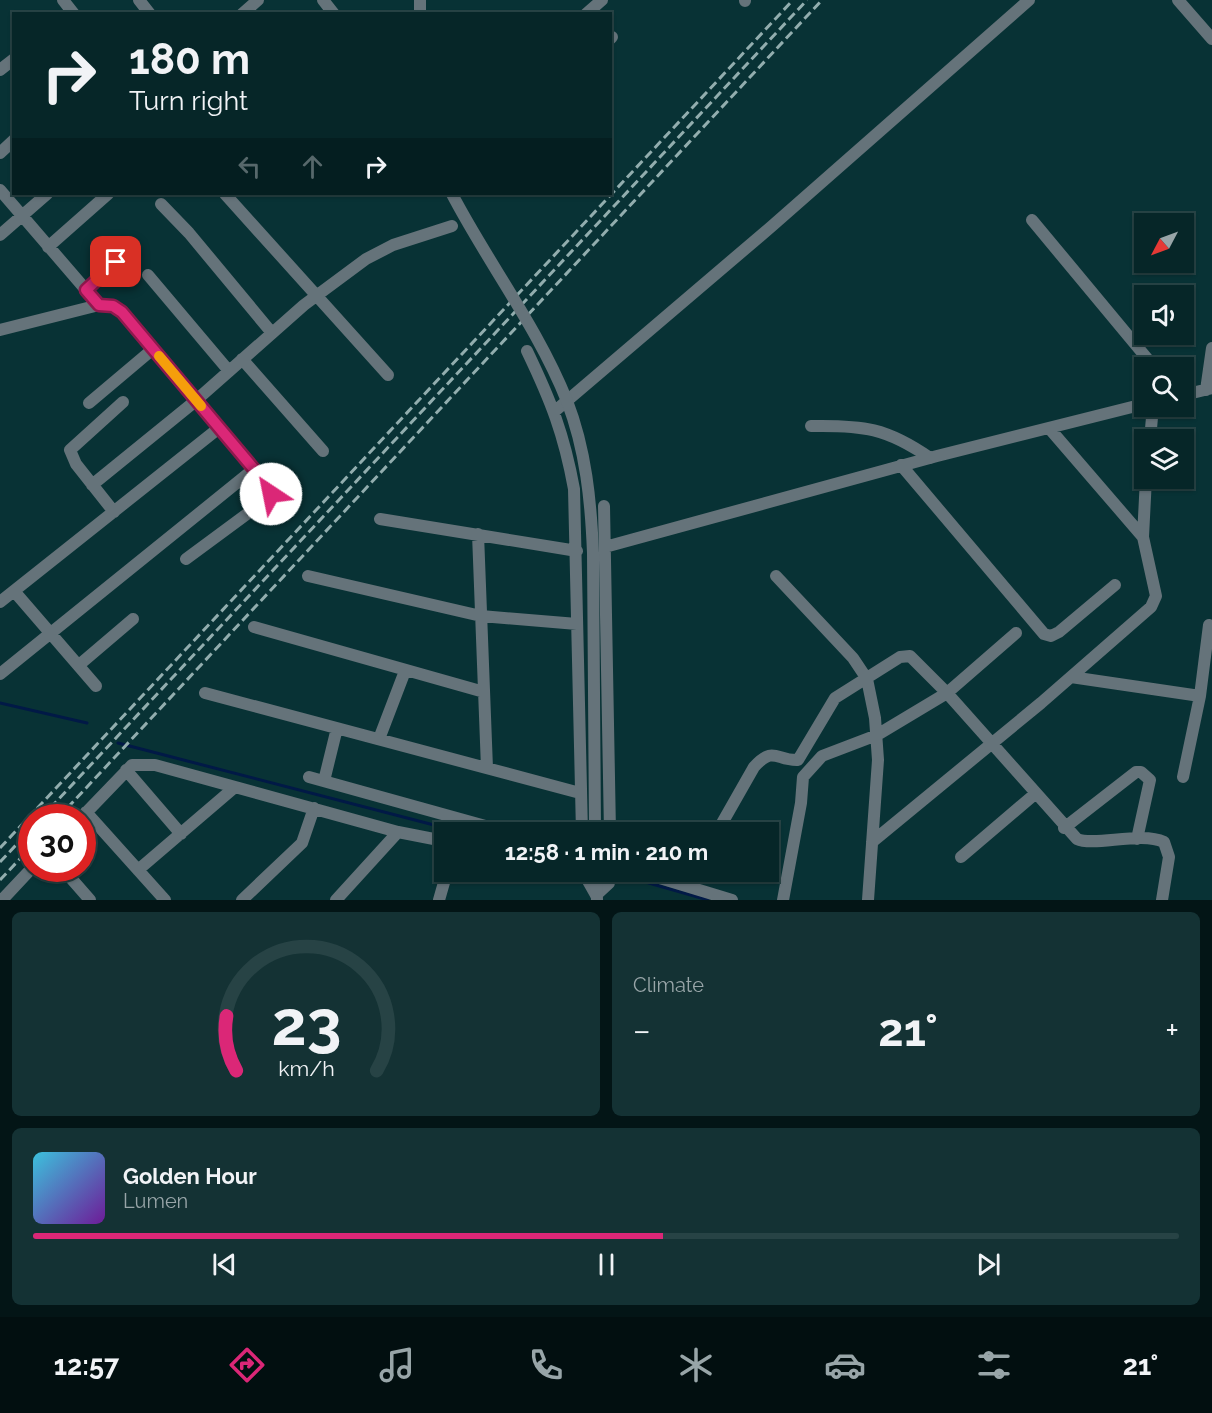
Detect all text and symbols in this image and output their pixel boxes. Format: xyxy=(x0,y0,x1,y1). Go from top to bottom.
text: 180 m xyxy=(129,35,250,84)
icon: right xyxy=(30,36,108,114)
text: Turn right xyxy=(129,85,248,116)
icon: left xyxy=(233,150,266,183)
icon: ahead xyxy=(296,150,329,183)
icon: right xyxy=(359,150,392,183)
north arrow xyxy=(1134,213,1194,273)
map controls xyxy=(1134,213,1194,489)
pin xyxy=(90,236,141,287)
icon: arrive xyxy=(99,245,132,278)
button: sound xyxy=(1134,285,1194,345)
button: search xyxy=(1134,357,1194,417)
button: layers xyxy=(1134,429,1194,489)
position arrow xyxy=(239,462,303,526)
speed limit sign: 30 xyxy=(18,804,96,882)
text: 12:58 · 1 min · 210 m xyxy=(505,839,708,865)
text: Climate xyxy=(633,973,704,997)
text: 23 xyxy=(271,986,341,1060)
text: 21° xyxy=(878,1004,938,1057)
text: − xyxy=(633,1011,651,1050)
text: + xyxy=(1165,1011,1179,1050)
text: km/h xyxy=(278,1056,334,1081)
text: Golden Hour xyxy=(123,1163,257,1189)
text: Lumen xyxy=(123,1189,188,1213)
icon: previous xyxy=(208,1248,241,1281)
icon: pause xyxy=(590,1248,623,1281)
icon: next xyxy=(972,1248,1005,1281)
icon: directions xyxy=(226,1344,268,1386)
icon: music xyxy=(376,1344,418,1386)
icon: phone xyxy=(525,1344,567,1386)
icon: climate xyxy=(675,1344,717,1386)
icon: car xyxy=(824,1344,866,1386)
icon: filters xyxy=(973,1344,1015,1386)
text: 12:57 xyxy=(54,1350,119,1381)
text: 21° xyxy=(1123,1350,1158,1381)

